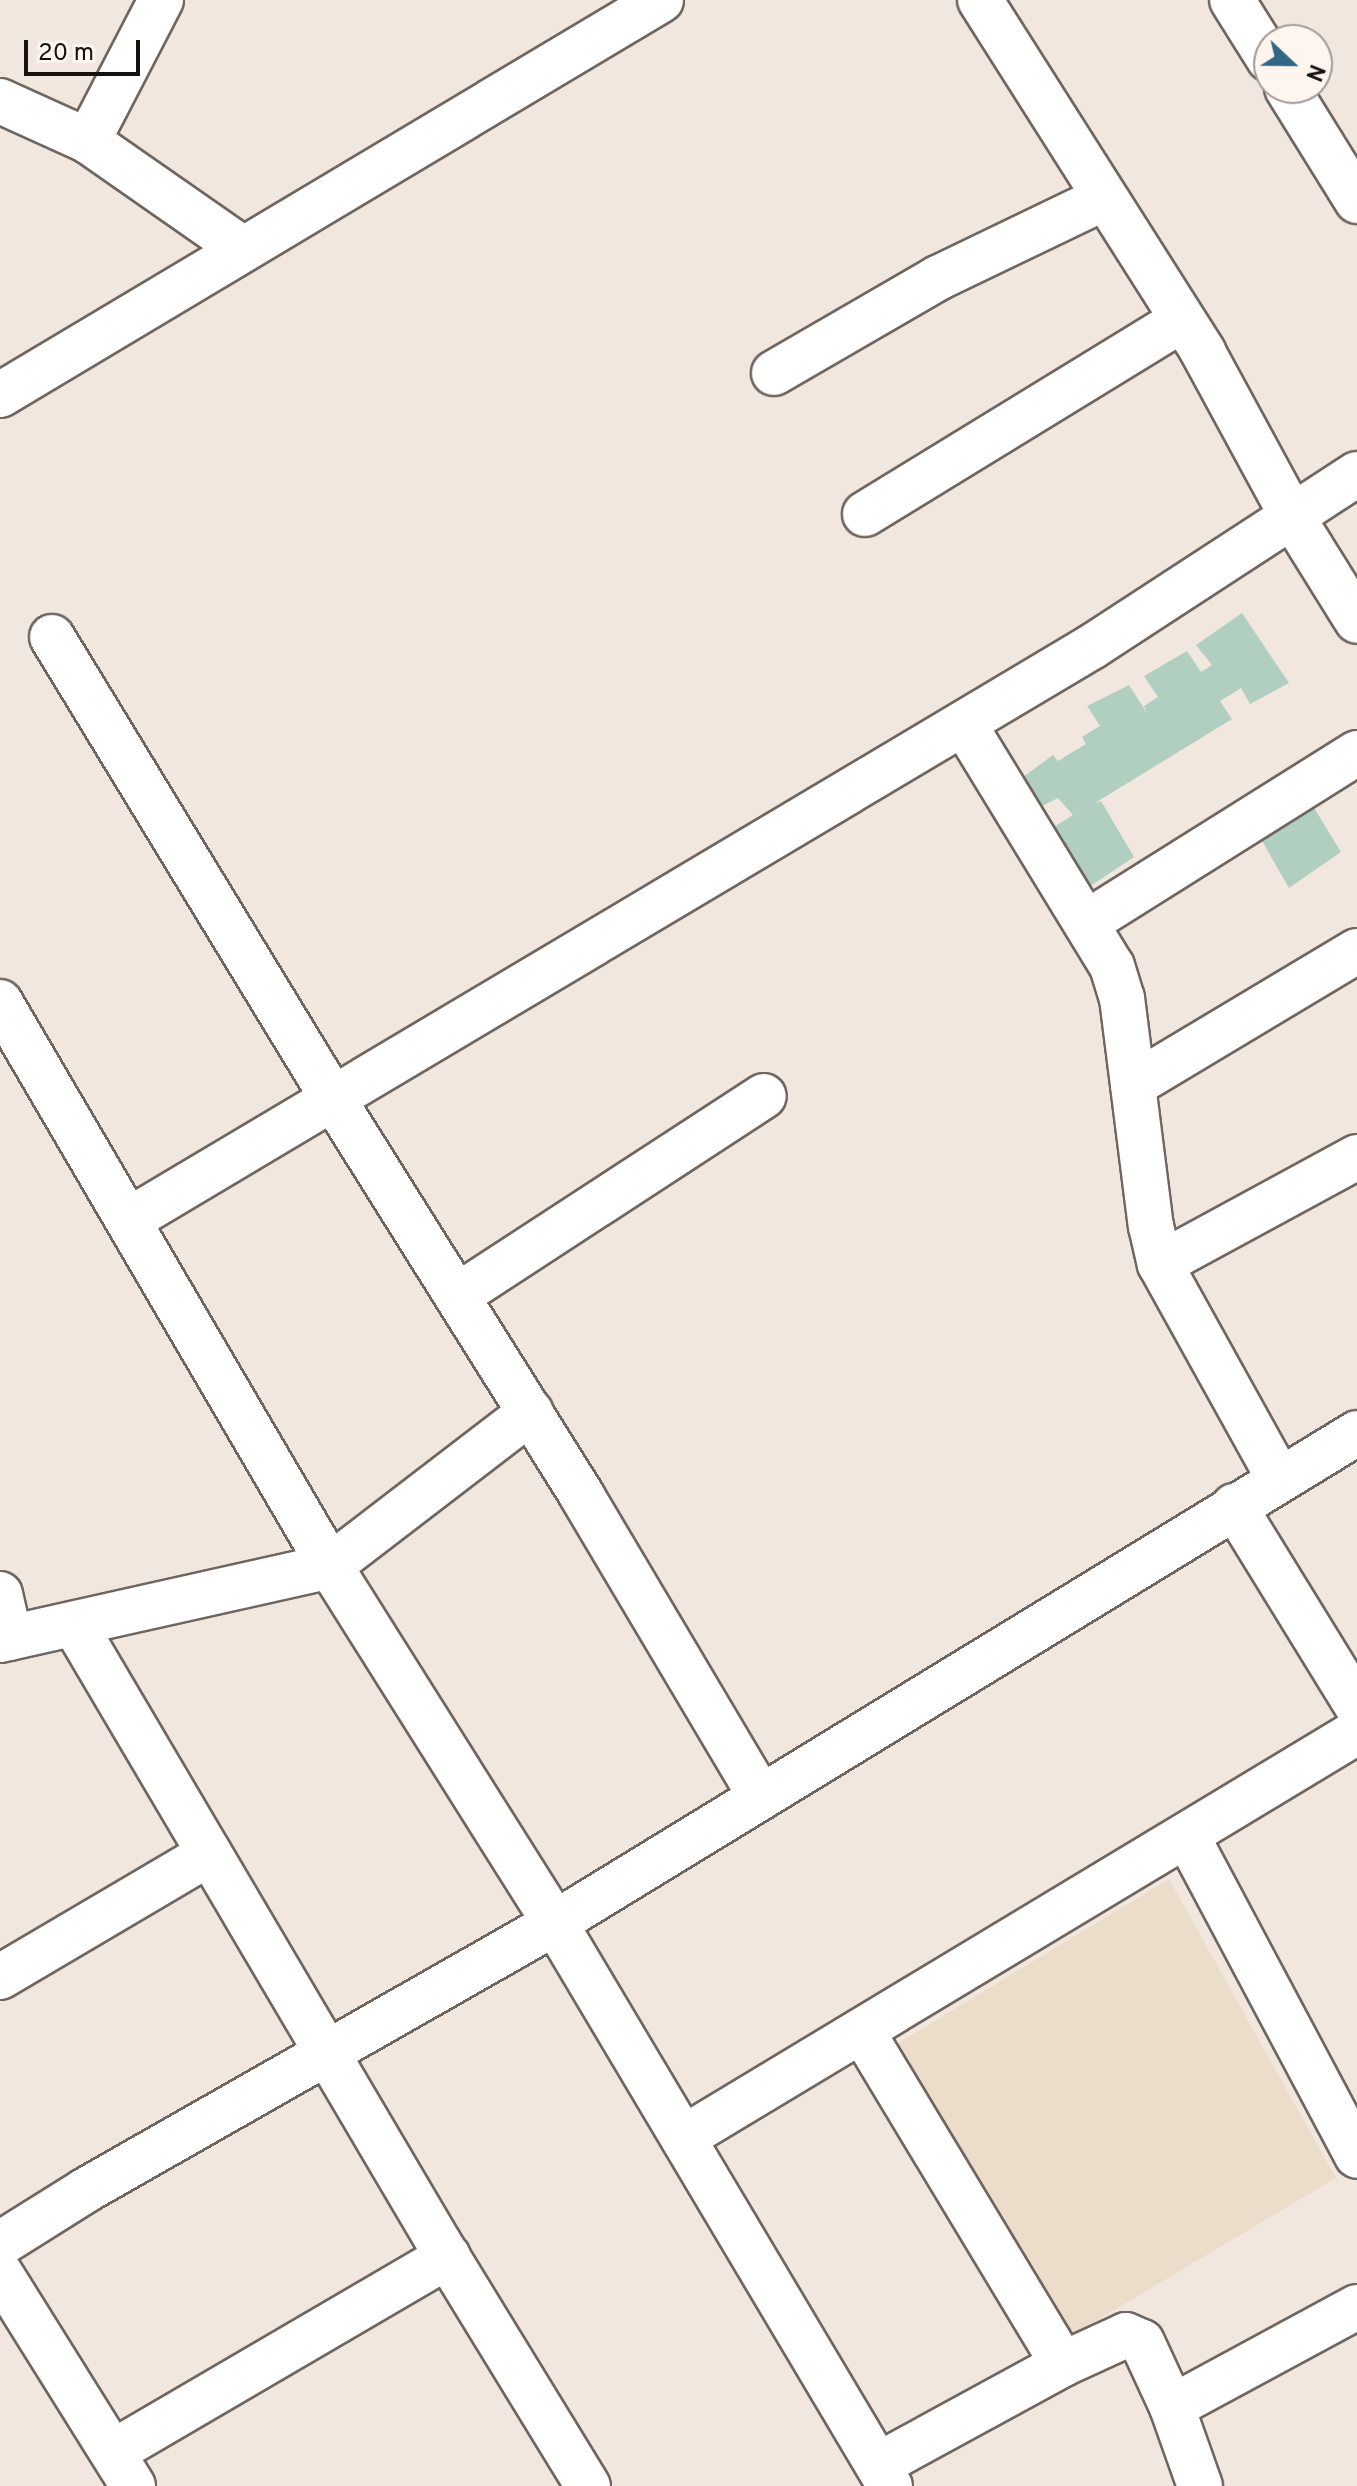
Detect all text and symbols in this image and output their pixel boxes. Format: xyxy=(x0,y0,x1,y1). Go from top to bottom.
scale bar xyxy=(28,24,144,74)
north arrow xyxy=(1253,24,1333,104)
text: 20 m xyxy=(38,39,94,69)
text: N xyxy=(1298,60,1329,85)

